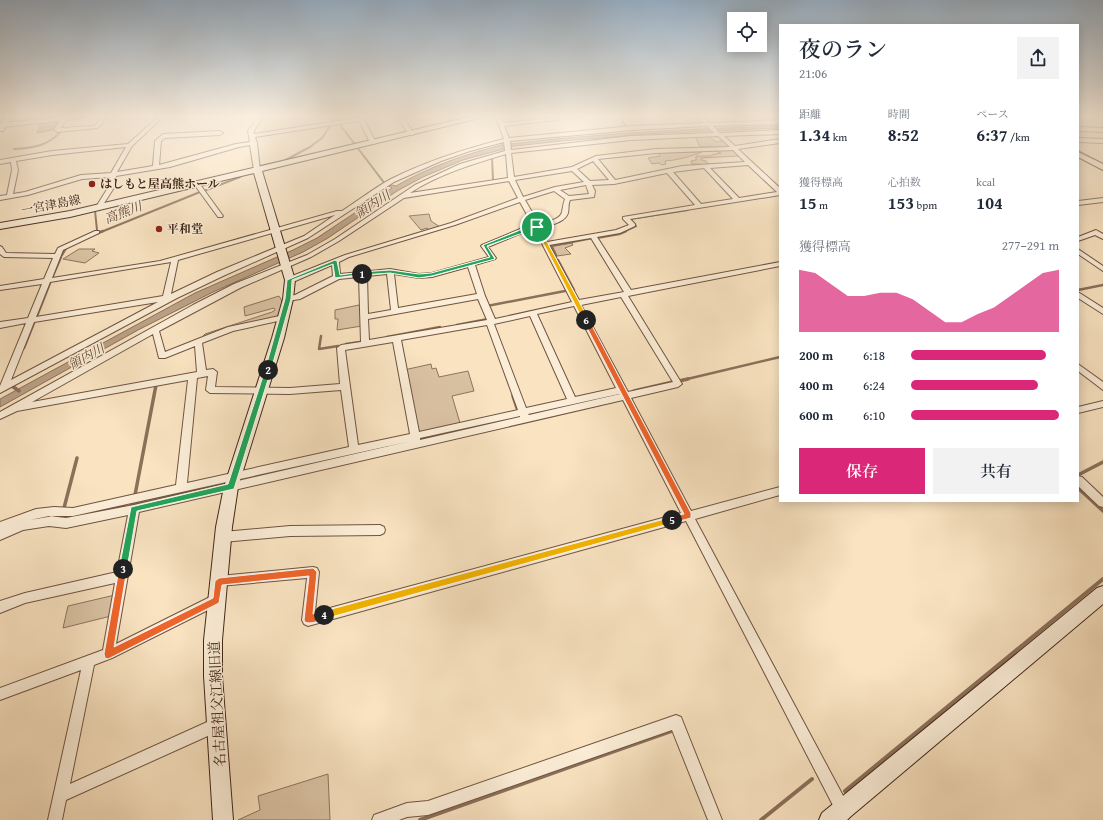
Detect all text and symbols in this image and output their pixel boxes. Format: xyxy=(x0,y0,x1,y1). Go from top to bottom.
map controls xyxy=(727,12,767,52)
button: locate xyxy=(727,12,767,52)
text: 夜のラン xyxy=(799,33,887,65)
button: share xyxy=(1017,37,1059,79)
text: 21:06 xyxy=(799,64,827,83)
text: 距離 xyxy=(799,106,821,122)
text: 時間 xyxy=(888,106,910,122)
text: ペース xyxy=(976,106,1009,122)
text: 1.34 xyxy=(799,122,830,147)
text: 8:52 xyxy=(888,122,919,147)
text: 6:37 xyxy=(976,122,1008,147)
text: km xyxy=(830,129,847,145)
text: /km xyxy=(1008,129,1030,145)
text: 獲得標高 xyxy=(799,174,843,190)
text: 心拍数 xyxy=(888,174,921,190)
text: kcal xyxy=(976,174,995,190)
place label: はしもと屋高熊ホール xyxy=(100,175,220,192)
marker: はしもと屋高熊ホール xyxy=(87,179,97,189)
water label: 領内川 xyxy=(351,185,395,223)
street label: 一宮津島線 xyxy=(20,190,82,219)
text: 15 xyxy=(799,190,817,215)
text: 153 xyxy=(888,190,914,215)
text: 104 xyxy=(976,190,1003,215)
water label: 高熊川 xyxy=(102,196,147,228)
text: m xyxy=(817,197,828,213)
text: bpm xyxy=(914,197,937,213)
pin xyxy=(520,210,554,244)
icon: arrive xyxy=(526,216,548,238)
place label: 平和堂 xyxy=(167,220,203,237)
marker: 平和堂 xyxy=(154,224,164,234)
text: 277–291 m xyxy=(1002,236,1059,255)
text: 獲得標高 xyxy=(799,237,851,256)
pin: 1 xyxy=(352,264,372,284)
text: 1 xyxy=(359,266,365,282)
pin: 6 xyxy=(576,310,596,330)
text: 6 xyxy=(583,312,589,328)
water label: 領内川 xyxy=(65,338,110,374)
text: 200 m xyxy=(799,346,833,365)
text: 6:18 xyxy=(863,346,885,365)
pin: 2 xyxy=(258,360,278,380)
text: 2 xyxy=(265,362,271,378)
text: 400 m xyxy=(799,376,833,395)
text: 6:24 xyxy=(863,376,885,395)
text: 600 m xyxy=(799,406,833,425)
text: 6:10 xyxy=(863,406,885,425)
button: 保存 xyxy=(799,448,925,494)
button: 共有 xyxy=(933,448,1059,494)
pin: 5 xyxy=(662,510,682,530)
text: 5 xyxy=(669,512,675,528)
pin: 3 xyxy=(113,559,133,579)
text: 3 xyxy=(120,561,126,577)
pin: 4 xyxy=(314,605,334,625)
text: 4 xyxy=(321,607,327,623)
street label: 名古屋祖父江線旧道 xyxy=(204,641,230,767)

